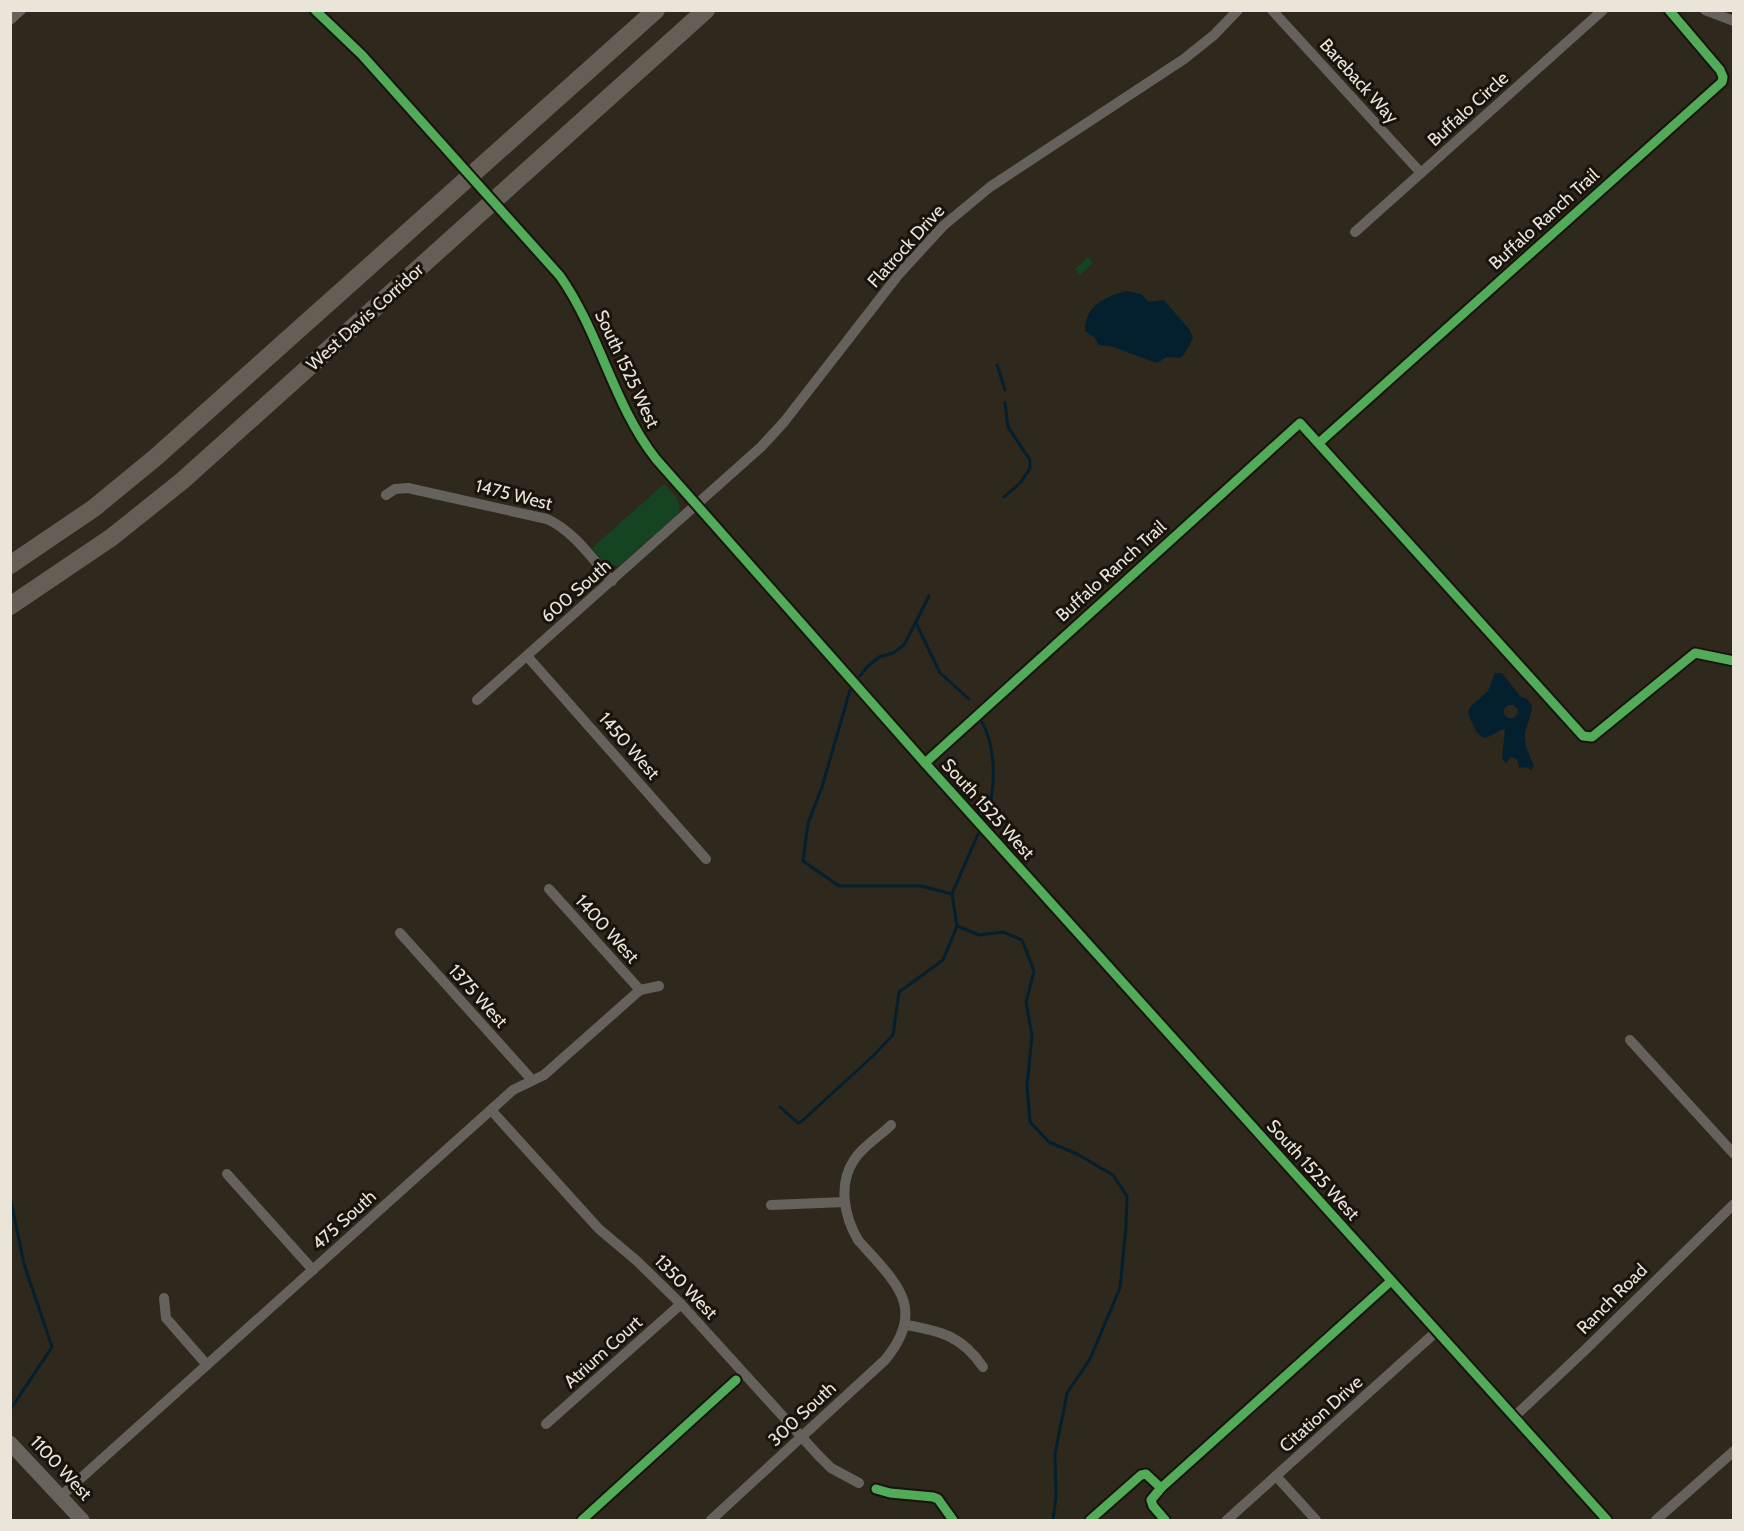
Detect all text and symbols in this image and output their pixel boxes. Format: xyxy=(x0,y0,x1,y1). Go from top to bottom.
street label: Bareback Way xyxy=(1315,34,1403,128)
street label: Buffalo Circle xyxy=(1423,67,1513,151)
street label: Buffalo Ranch Trail xyxy=(1484,163,1604,274)
street label: Flatrock Drive xyxy=(863,200,949,292)
street label: West Davis Corridor xyxy=(302,258,428,375)
street label: South 1525 West xyxy=(590,307,664,431)
street label: 1475 West xyxy=(473,475,555,515)
street label: Buffalo Ranch Trail xyxy=(1051,515,1171,626)
street label: 600 South xyxy=(537,555,615,627)
street label: 1450 West xyxy=(594,708,664,784)
street label: South 1525 West xyxy=(937,754,1039,864)
street label: 1400 West xyxy=(571,890,643,968)
street label: 1375 West xyxy=(444,960,512,1032)
street label: South 1525 West xyxy=(1262,1115,1364,1225)
street label: 475 South xyxy=(307,1185,381,1255)
street label: 1350 West xyxy=(650,1250,722,1324)
street label: Ranch Road xyxy=(1572,1259,1652,1339)
street label: Atrium Court xyxy=(559,1311,647,1393)
street label: Citation Drive xyxy=(1275,1371,1367,1457)
street label: 300 South xyxy=(764,1377,840,1451)
street label: 1100 West xyxy=(26,1431,96,1505)

